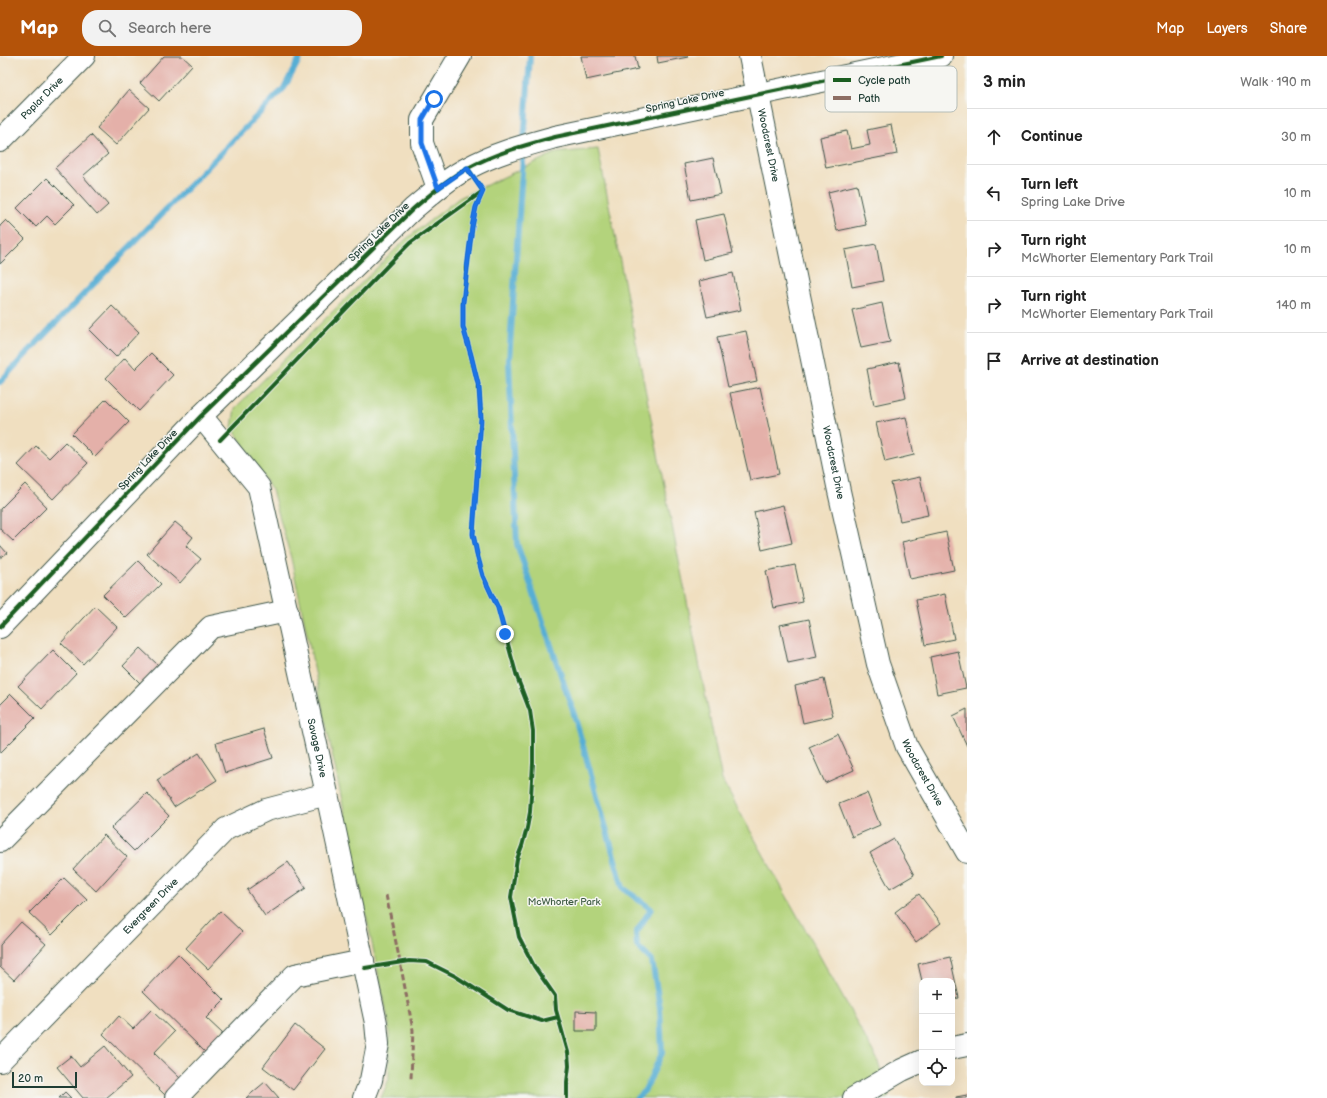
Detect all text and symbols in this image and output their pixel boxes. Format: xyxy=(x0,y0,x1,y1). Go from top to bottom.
search box xyxy=(82,10,362,46)
text: Map xyxy=(20,17,58,40)
icon: search xyxy=(96,17,118,39)
text: Search here xyxy=(128,19,211,38)
text: Map xyxy=(1156,20,1184,37)
text: Layers xyxy=(1206,20,1248,37)
text: Share xyxy=(1270,20,1307,37)
legend xyxy=(825,66,957,112)
text: 3 min xyxy=(983,72,1026,92)
street label: Poplar Drive xyxy=(19,74,66,122)
text: Cycle path xyxy=(858,74,910,87)
text: Walk · 190 m xyxy=(1240,74,1311,90)
street label: Spring Lake Drive xyxy=(645,87,725,115)
route start xyxy=(425,90,443,108)
text: Path xyxy=(858,92,880,105)
street label: Woodcrest Drive xyxy=(755,107,782,183)
icon: ahead xyxy=(983,126,1005,148)
text: Continue xyxy=(1021,127,1083,146)
text: 30 m xyxy=(1281,129,1311,145)
text: Turn left xyxy=(1021,175,1078,194)
icon: left xyxy=(983,182,1005,204)
text: 10 m xyxy=(1284,185,1311,201)
text: Spring Lake Drive xyxy=(1021,194,1125,210)
street label: Spring Lake Drive xyxy=(346,200,412,264)
text: Turn right xyxy=(1021,231,1086,250)
icon: right xyxy=(983,238,1005,260)
text: 10 m xyxy=(1284,241,1311,257)
text: McWhorter Elementary Park Trail xyxy=(1021,250,1213,266)
text: Turn right xyxy=(1021,287,1086,306)
icon: right xyxy=(983,294,1005,316)
text: 140 m xyxy=(1276,297,1311,313)
text: McWhorter Elementary Park Trail xyxy=(1021,306,1213,322)
icon: arrive xyxy=(983,350,1005,372)
text: Arrive at destination xyxy=(1021,351,1159,370)
street label: Woodcrest Drive xyxy=(820,425,847,500)
street label: Spring Lake Drive xyxy=(116,427,180,493)
route end xyxy=(496,625,514,643)
street label: Savage Drive xyxy=(304,717,329,779)
street label: Woodcrest Drive xyxy=(899,738,946,808)
street label: Evergreen Drive xyxy=(121,876,181,937)
park label: McWhorter Park xyxy=(528,896,600,908)
map controls xyxy=(919,978,955,1086)
button: + xyxy=(919,978,955,1014)
button: − xyxy=(919,1014,955,1050)
button: locate xyxy=(919,1050,955,1086)
scale bar xyxy=(12,1070,77,1089)
text: 20 m xyxy=(18,1072,43,1085)

